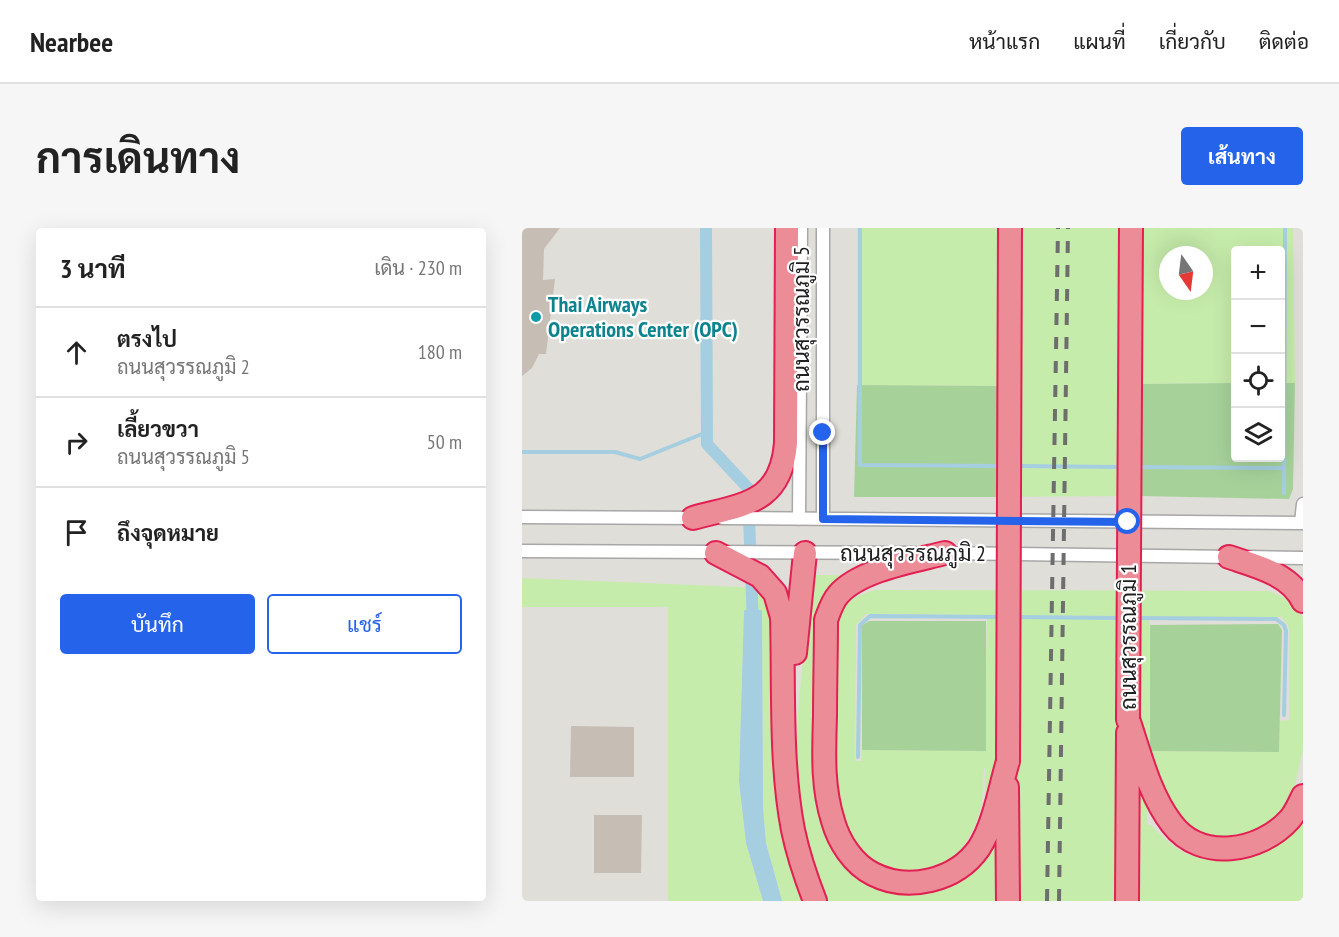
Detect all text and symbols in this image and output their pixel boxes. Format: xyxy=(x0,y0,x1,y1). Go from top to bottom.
text: Nearbee xyxy=(30,23,113,60)
text: หน้าแรก xyxy=(969,28,1040,55)
text: แผนที่ xyxy=(1073,28,1126,55)
text: เกี่ยวกับ xyxy=(1159,28,1226,55)
text: ติดต่อ xyxy=(1259,28,1309,55)
button: เส้นทาง xyxy=(1181,127,1303,185)
text: การเดินทาง xyxy=(36,130,240,185)
street label: ถนนสุวรรณภูมิ 5 xyxy=(787,246,817,392)
north arrow xyxy=(1159,246,1213,300)
map controls xyxy=(1231,246,1285,462)
button: + xyxy=(1231,246,1285,300)
text: 3 นาที xyxy=(60,252,126,285)
text: เดิน · 230 m xyxy=(374,255,462,281)
place label: Thai Airways Operations Center (OPC) xyxy=(548,290,738,343)
button: − xyxy=(1231,300,1285,354)
marker: Thai Airways Operations Center (OPC) xyxy=(529,310,543,324)
text: ตรงไป xyxy=(117,325,177,353)
icon: ahead xyxy=(60,336,93,369)
text: 180 m xyxy=(418,339,462,365)
text: ถนนสุวรรณภูมิ 2 xyxy=(117,354,250,380)
button: locate xyxy=(1231,354,1285,408)
button: layers xyxy=(1231,408,1285,462)
text: เลี้ยวขวา xyxy=(117,415,199,443)
route end xyxy=(809,419,835,445)
icon: right xyxy=(60,426,93,459)
text: 50 m xyxy=(427,429,462,455)
text: ถนนสุวรรณภูมิ 5 xyxy=(117,444,250,470)
route start xyxy=(1114,508,1140,534)
icon: arrive xyxy=(60,516,93,549)
text: ถึงจุดหมาย xyxy=(117,519,219,547)
street label: ถนนสุวรรณภูมิ 2 xyxy=(840,539,986,569)
street label: ถนนสุวรรณภูมิ 1 xyxy=(1114,564,1144,710)
button: บันทึก xyxy=(60,594,255,654)
button: แชร์ xyxy=(267,594,462,654)

